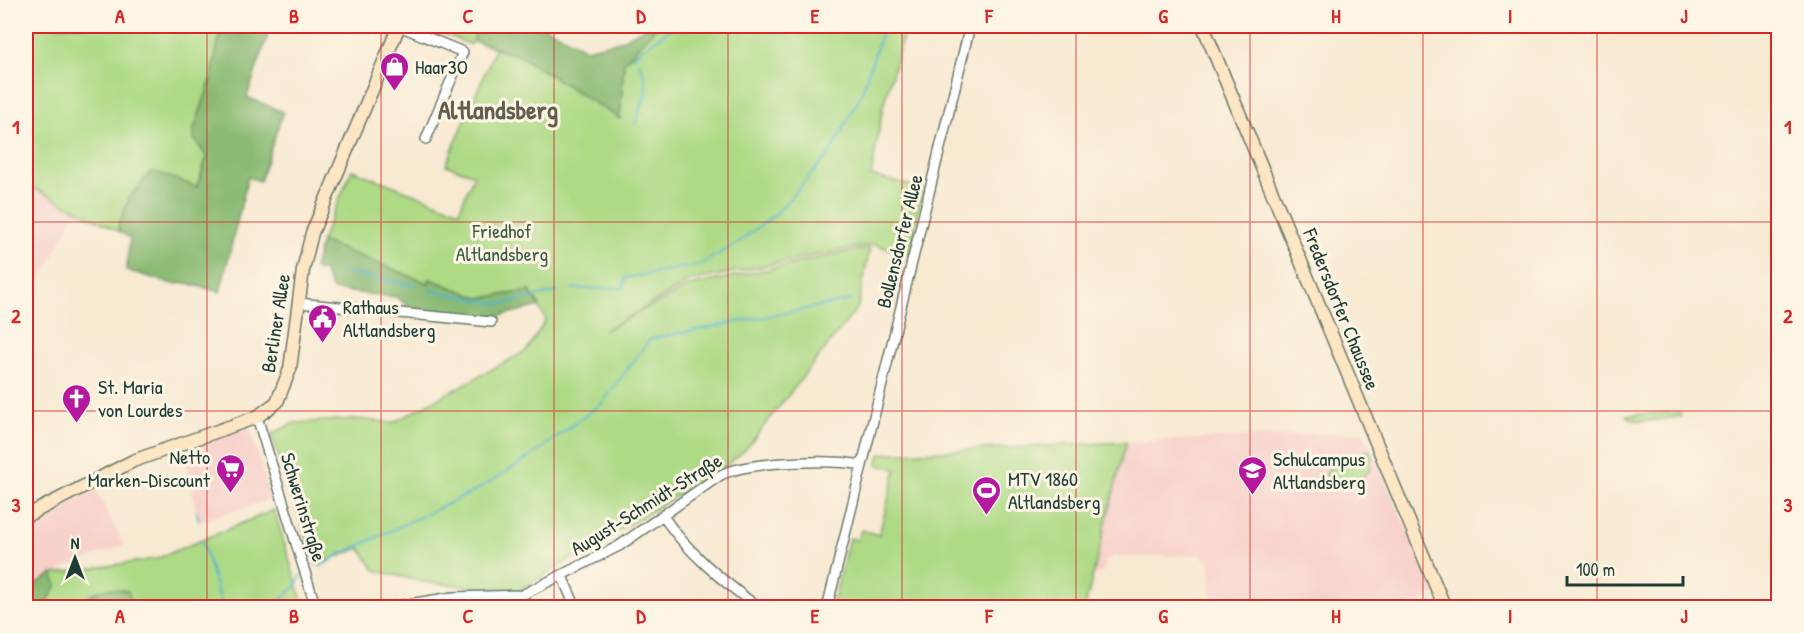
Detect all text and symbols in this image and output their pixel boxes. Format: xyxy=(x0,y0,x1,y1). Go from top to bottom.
text: A xyxy=(115,2,125,29)
text: B xyxy=(289,2,299,29)
text: C xyxy=(463,2,474,29)
text: D xyxy=(636,2,646,29)
text: E xyxy=(811,2,820,29)
text: F xyxy=(984,2,994,29)
text: G xyxy=(1158,2,1168,29)
text: H xyxy=(1331,2,1341,29)
text: I xyxy=(1508,2,1512,29)
text: J xyxy=(1680,2,1688,29)
shop icon: Haar3O xyxy=(378,50,410,92)
place label: Haar3O xyxy=(415,53,468,80)
district label: Altlandsberg xyxy=(438,92,559,128)
text: 1 xyxy=(12,113,20,140)
text: 1 xyxy=(1784,113,1792,140)
street label: Bollensdorfer Allee xyxy=(869,171,929,311)
park label: Friedhof Altlandsberg xyxy=(456,217,548,267)
street label: Fredersdorfer Chaussee xyxy=(1297,223,1387,394)
street label: Berliner Allee xyxy=(254,272,296,374)
place label: Rathaus Altlandsberg xyxy=(343,293,436,343)
text: 2 xyxy=(11,302,21,329)
public building icon: Rathaus Altlandsberg xyxy=(306,302,338,344)
text: 2 xyxy=(1783,302,1793,329)
place label: St. Maria von Lourdes xyxy=(98,373,183,423)
church icon: St. Maria von Lourdes xyxy=(61,382,93,424)
place label: Netto Marken-Discount xyxy=(88,443,211,493)
place label: Schulcampus Altlandsberg xyxy=(1273,445,1366,495)
street label: August-Schmidt-Straße xyxy=(565,447,727,561)
street label: Schwerinstraße xyxy=(275,449,333,565)
supermarket icon: Netto Marken-Discount xyxy=(215,452,247,494)
school or university icon: Schulcampus Altlandsberg xyxy=(1236,454,1268,496)
place label: MTV 1860 Altlandsberg xyxy=(1008,465,1101,515)
sports icon: MTV 1860 Altlandsberg xyxy=(971,474,1003,516)
text: 3 xyxy=(12,491,21,518)
text: 3 xyxy=(1784,491,1793,518)
north arrow xyxy=(45,528,105,588)
text: N xyxy=(71,532,80,554)
scale bar xyxy=(1567,549,1682,587)
text: 100 m xyxy=(1576,557,1615,582)
text: A xyxy=(115,602,125,629)
text: B xyxy=(289,602,299,629)
text: C xyxy=(463,602,474,629)
text: D xyxy=(636,602,646,629)
text: E xyxy=(811,602,820,629)
text: F xyxy=(984,602,994,629)
text: G xyxy=(1158,602,1168,629)
text: H xyxy=(1331,602,1341,629)
text: I xyxy=(1508,602,1512,629)
text: J xyxy=(1680,602,1688,629)

